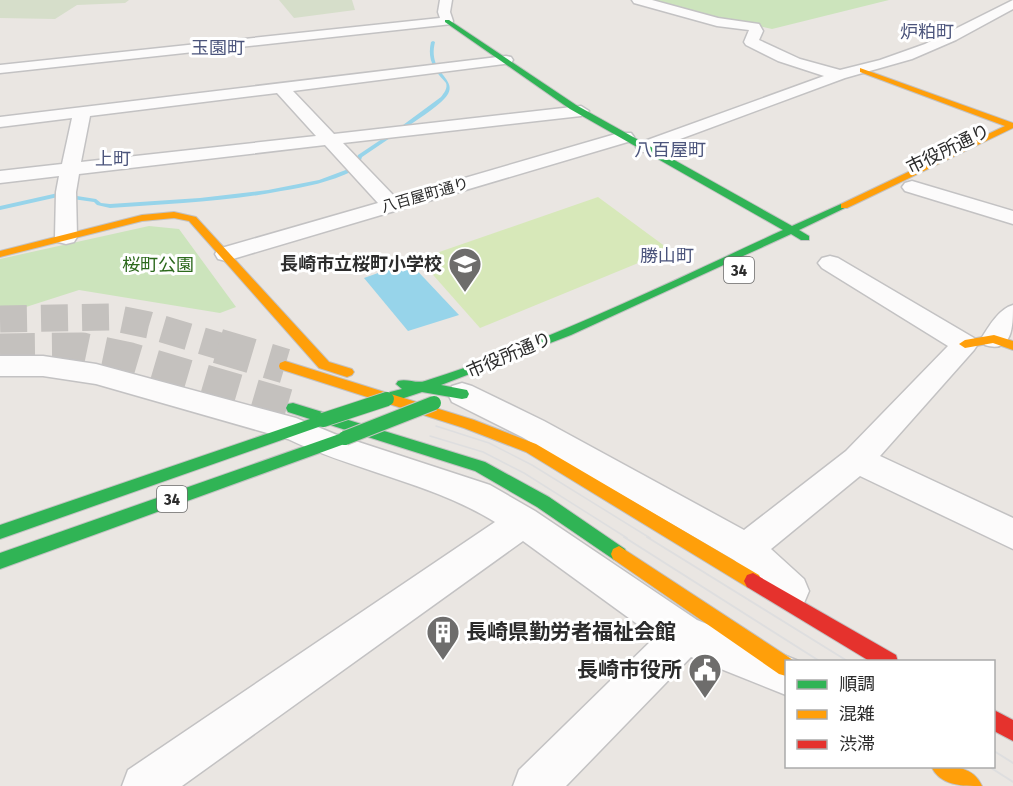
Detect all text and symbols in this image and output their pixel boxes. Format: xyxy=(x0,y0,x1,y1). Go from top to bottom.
district label: 炉粕町 xyxy=(900,21,954,43)
district label: 玉園町 xyxy=(191,37,245,59)
street label: 市役所通り xyxy=(903,119,993,179)
district label: 八百屋町 xyxy=(634,139,706,161)
district label: 上町 xyxy=(95,148,131,170)
street label: 八百屋町通り xyxy=(379,174,471,216)
district label: 勝山町 xyxy=(640,245,694,267)
school or university icon: 長崎市立桜町小学校 xyxy=(447,246,483,293)
place label: 長崎市立桜町小学校 xyxy=(280,253,442,275)
park label: 桜町公園 xyxy=(122,254,194,276)
road number: 34 xyxy=(724,257,754,283)
street label: 市役所通り xyxy=(463,327,555,383)
road number: 34 xyxy=(157,486,187,512)
building icon: 長崎県勤労者福祉会館 xyxy=(425,614,461,661)
place label: 長崎県勤労者福祉会館 xyxy=(466,619,676,645)
public building icon: 長崎市役所 xyxy=(687,652,723,699)
place label: 長崎市役所 xyxy=(577,657,682,683)
legend xyxy=(785,660,995,768)
text: 順調 xyxy=(839,673,875,695)
text: 混雑 xyxy=(839,703,875,725)
text: 渋滞 xyxy=(839,733,875,755)

